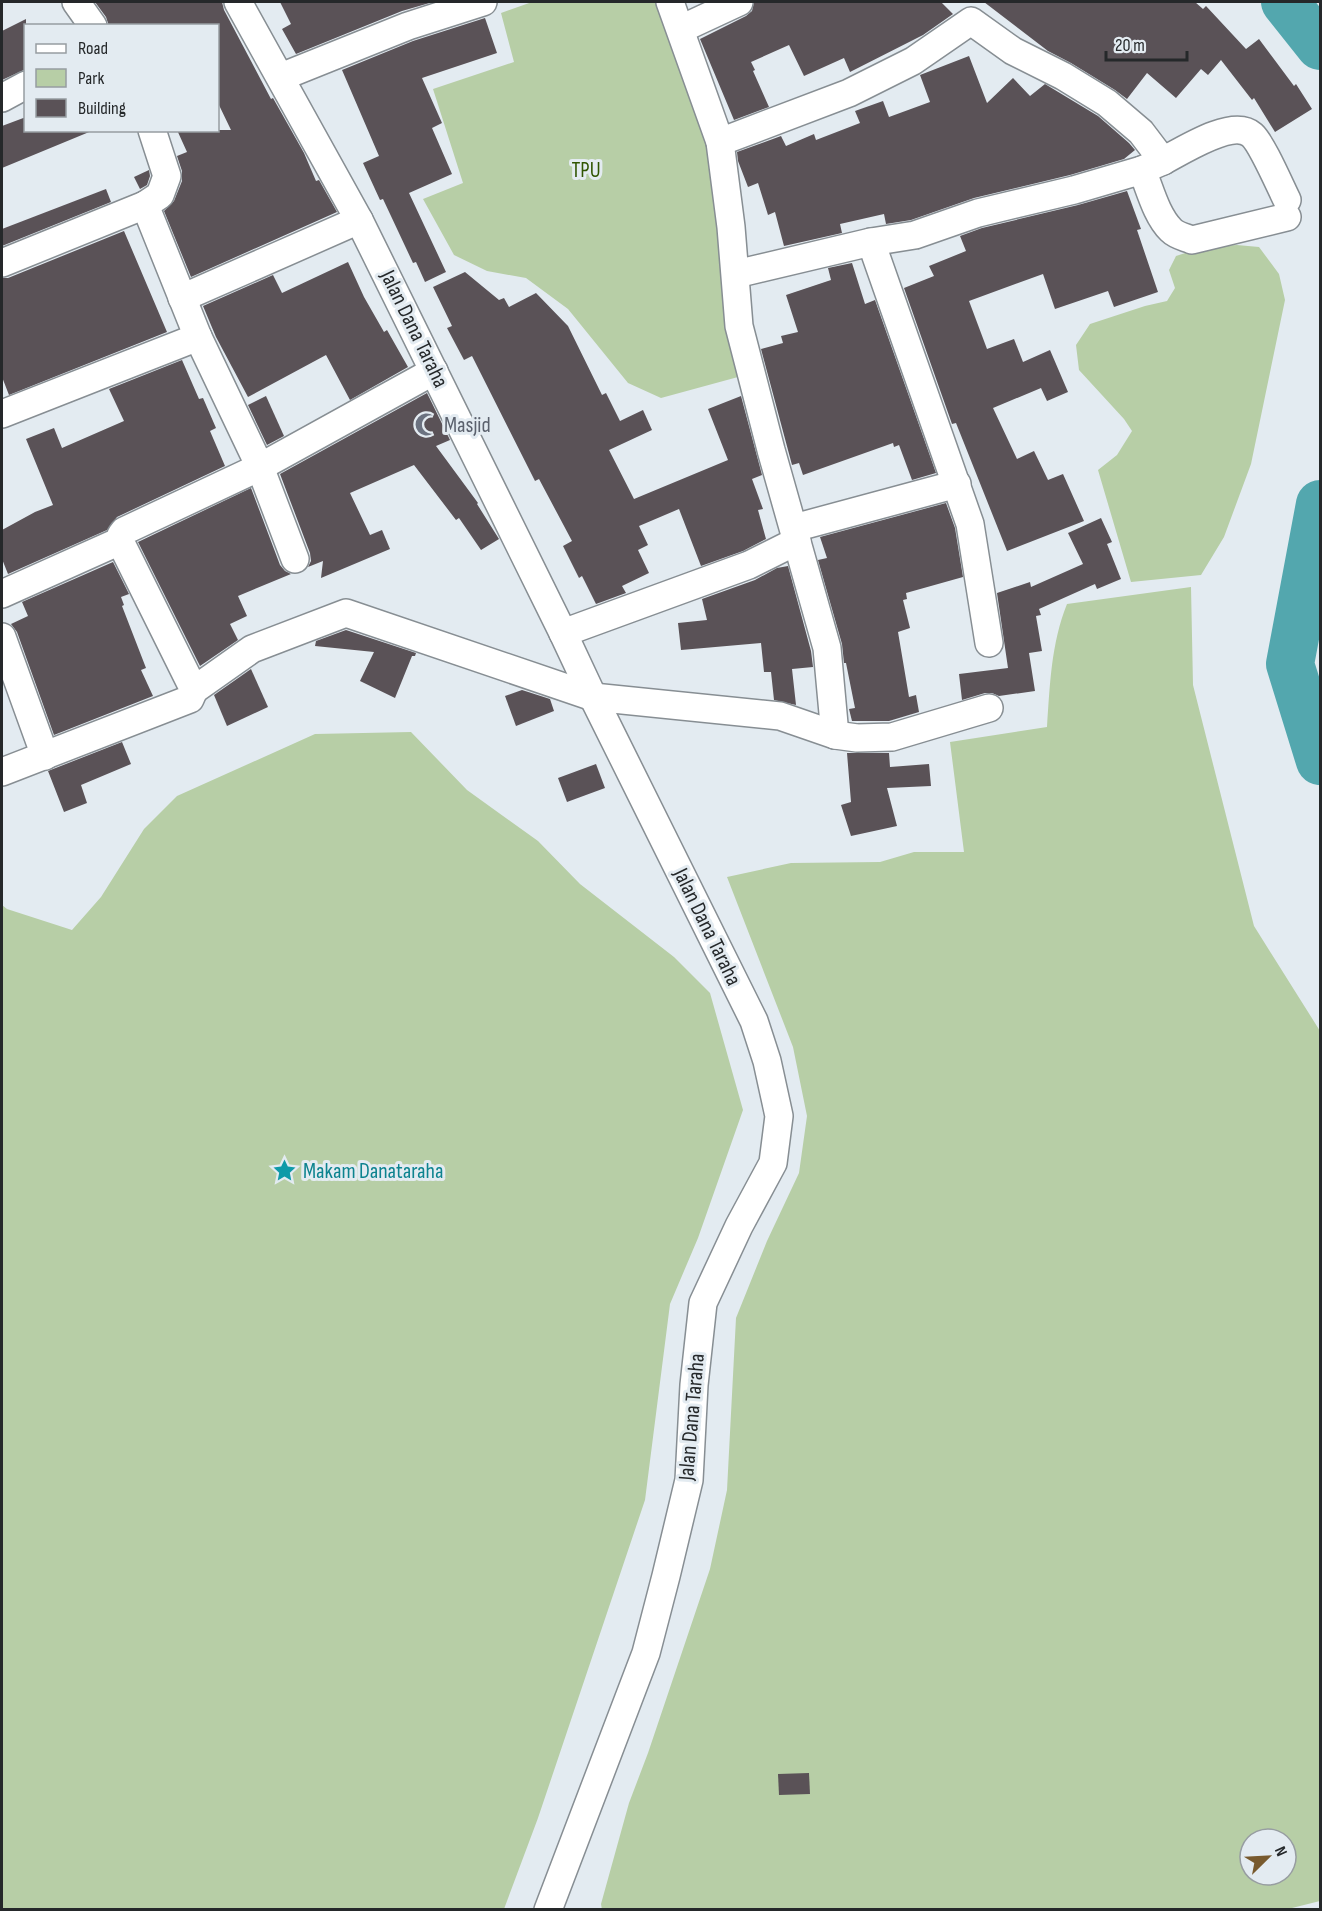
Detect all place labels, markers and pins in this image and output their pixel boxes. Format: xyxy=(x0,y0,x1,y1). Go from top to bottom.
mosque icon: Masjid xyxy=(413,412,439,438)
place label: Masjid xyxy=(444,412,491,439)
place icon: Makam Danataraha xyxy=(272,1158,298,1184)
place label: Makam Danataraha xyxy=(303,1158,443,1185)

